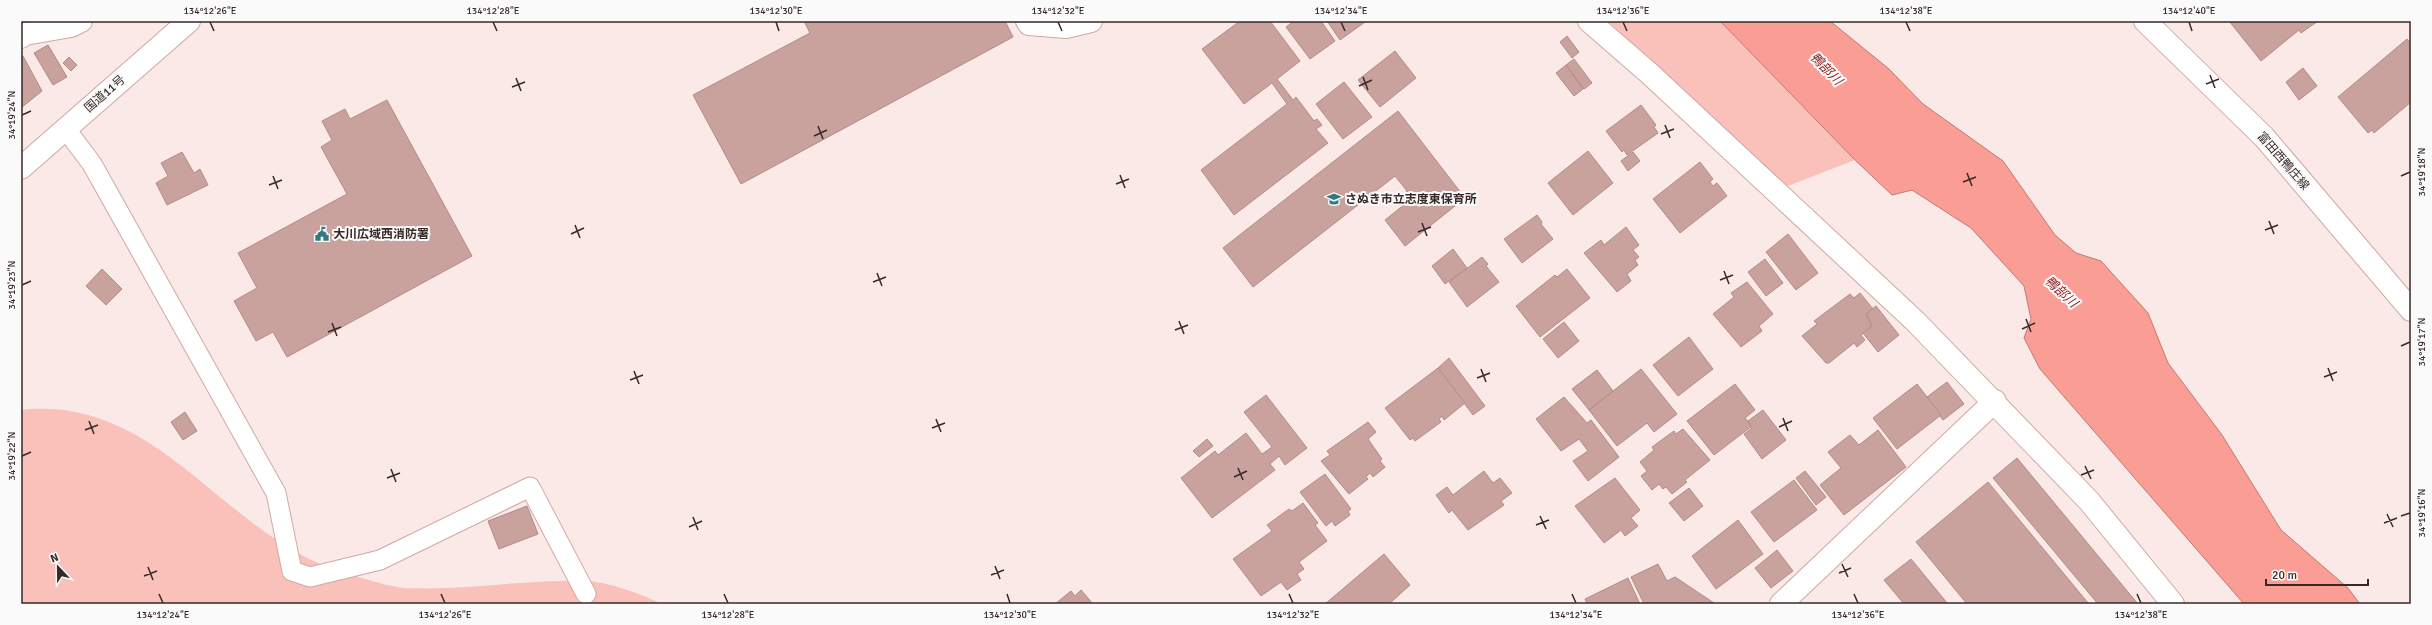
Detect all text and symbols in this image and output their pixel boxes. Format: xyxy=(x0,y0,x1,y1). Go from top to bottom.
text: 134°12'26"E xyxy=(183,5,237,17)
text: 134°12'28"E xyxy=(466,5,520,17)
text: 134°12'30"E xyxy=(749,5,803,17)
text: 134°12'32"E xyxy=(1031,5,1085,17)
text: 134°12'34"E xyxy=(1314,5,1368,17)
text: 134°12'36"E xyxy=(1596,5,1650,17)
text: 134°12'38"E xyxy=(1879,5,1933,17)
text: 134°12'40"E xyxy=(2162,5,2216,17)
water label: 鴨部川 xyxy=(1807,49,1847,90)
street label: 国道11号 xyxy=(82,72,128,116)
text: 34°19'24"N xyxy=(6,91,18,139)
street label: 富田西鴨庄線 xyxy=(2254,129,2312,193)
text: 34°19'18"N xyxy=(2416,148,2428,196)
school or university icon: さぬき市立志度東保育所 xyxy=(1326,191,1342,207)
place label: さぬき市立志度東保育所 xyxy=(1345,192,1477,207)
public building icon: 大川広域西消防署 xyxy=(314,226,330,242)
place label: 大川広域西消防署 xyxy=(333,227,429,242)
text: 34°19'23"N xyxy=(6,261,18,309)
water label: 鴨部川 xyxy=(2041,273,2082,313)
text: 34°19'17"N xyxy=(2416,318,2428,366)
text: 34°19'22"N xyxy=(6,432,18,480)
text: 34°19'16"N xyxy=(2416,489,2428,537)
north arrow xyxy=(38,547,78,587)
text: N xyxy=(48,551,60,566)
scale bar xyxy=(2266,561,2368,587)
text: 20 m xyxy=(2272,568,2297,583)
text: 134°12'24"E xyxy=(136,609,190,621)
text: 134°12'26"E xyxy=(418,609,472,621)
text: 134°12'28"E xyxy=(701,609,755,621)
text: 134°12'30"E xyxy=(983,609,1037,621)
text: 134°12'32"E xyxy=(1266,609,1320,621)
text: 134°12'34"E xyxy=(1549,609,1603,621)
text: 134°12'36"E xyxy=(1831,609,1885,621)
text: 134°12'38"E xyxy=(2114,609,2168,621)

